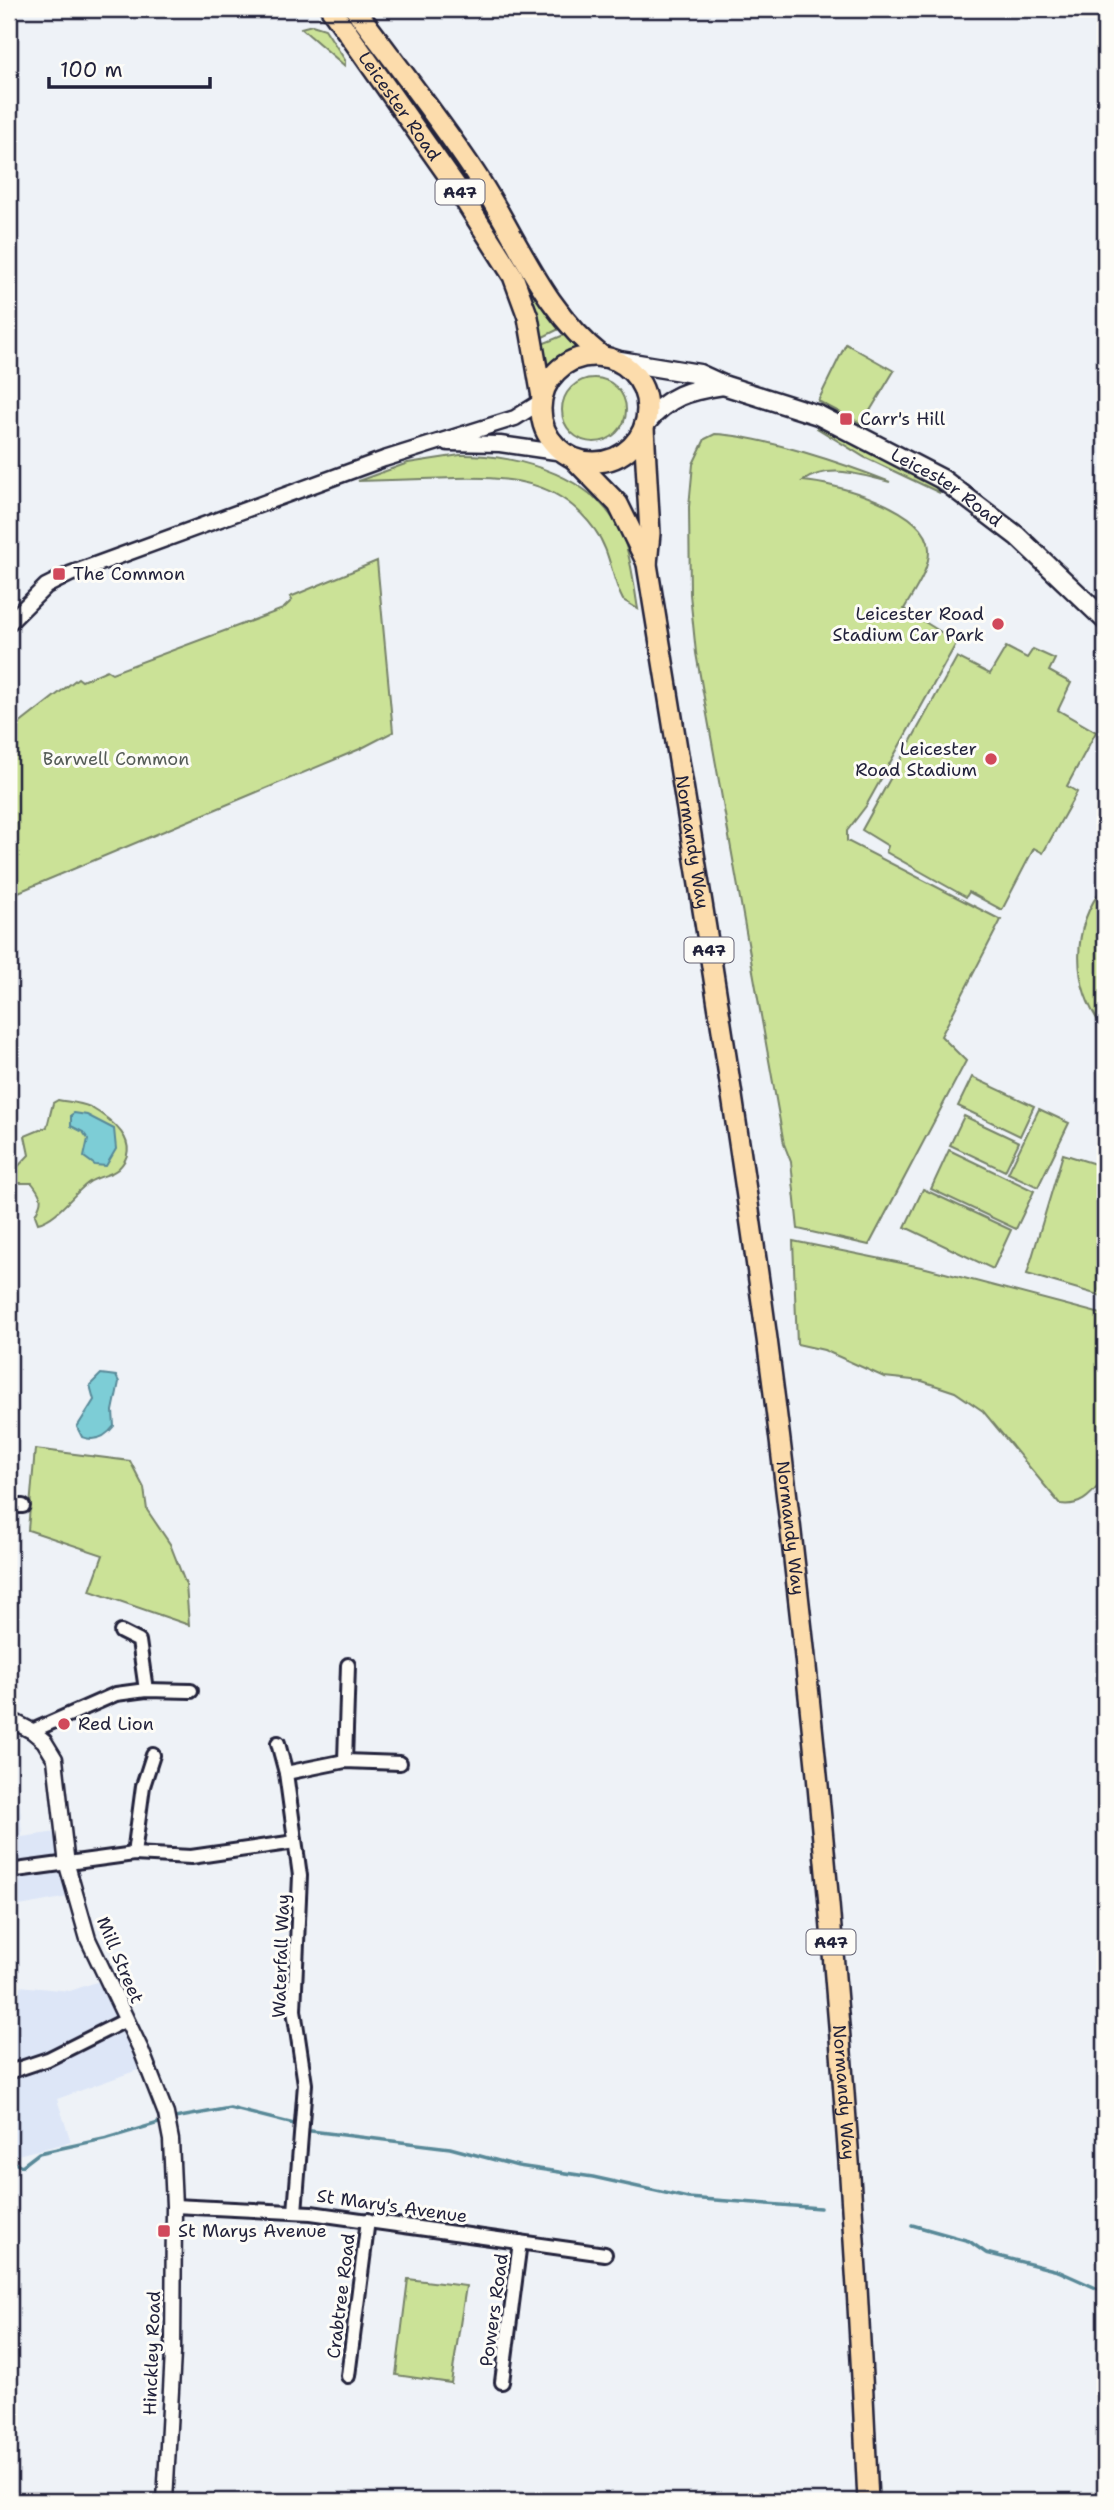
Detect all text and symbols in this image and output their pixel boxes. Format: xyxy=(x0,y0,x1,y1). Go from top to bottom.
scale bar xyxy=(49,46,210,90)
street label: Leicester Road xyxy=(353,47,446,166)
text: 100 m xyxy=(60,56,123,84)
road number: A47 xyxy=(435,180,484,204)
place label: Carr's Hill xyxy=(860,407,946,431)
marker: Carr's Hill xyxy=(838,411,854,427)
street label: Leicester Road xyxy=(887,443,1007,532)
place label: The Common xyxy=(73,562,185,586)
marker: The Common xyxy=(51,566,67,582)
place label: Leicester Road Stadium Car Park xyxy=(832,602,984,647)
marker: Leicester Road Stadium Car Park xyxy=(990,616,1006,632)
place label: Leicester Road Stadium xyxy=(855,737,977,782)
park label: Barwell Common xyxy=(43,747,189,771)
marker: Leicester Road Stadium xyxy=(983,751,999,767)
street label: Normandy Way xyxy=(670,773,715,911)
road number: A47 xyxy=(684,938,734,962)
street label: Normandy Way xyxy=(771,1459,810,1597)
place label: Red Lion xyxy=(78,1712,154,1736)
marker: Red Lion xyxy=(56,1716,72,1732)
street label: Waterfall Way xyxy=(267,1893,295,2019)
street label: Mill Street xyxy=(91,1913,149,2007)
road number: A47 xyxy=(806,1930,856,1954)
street label: Normandy Way xyxy=(827,2024,861,2161)
street label: St Mary's Avenue xyxy=(315,2184,469,2228)
place label: St Marys Avenue xyxy=(178,2219,327,2243)
marker: St Marys Avenue xyxy=(156,2223,172,2239)
street label: Crabtree Road xyxy=(321,2232,361,2360)
street label: Powers Road xyxy=(474,2252,514,2368)
street label: Hinckley Road xyxy=(138,2290,166,2416)

